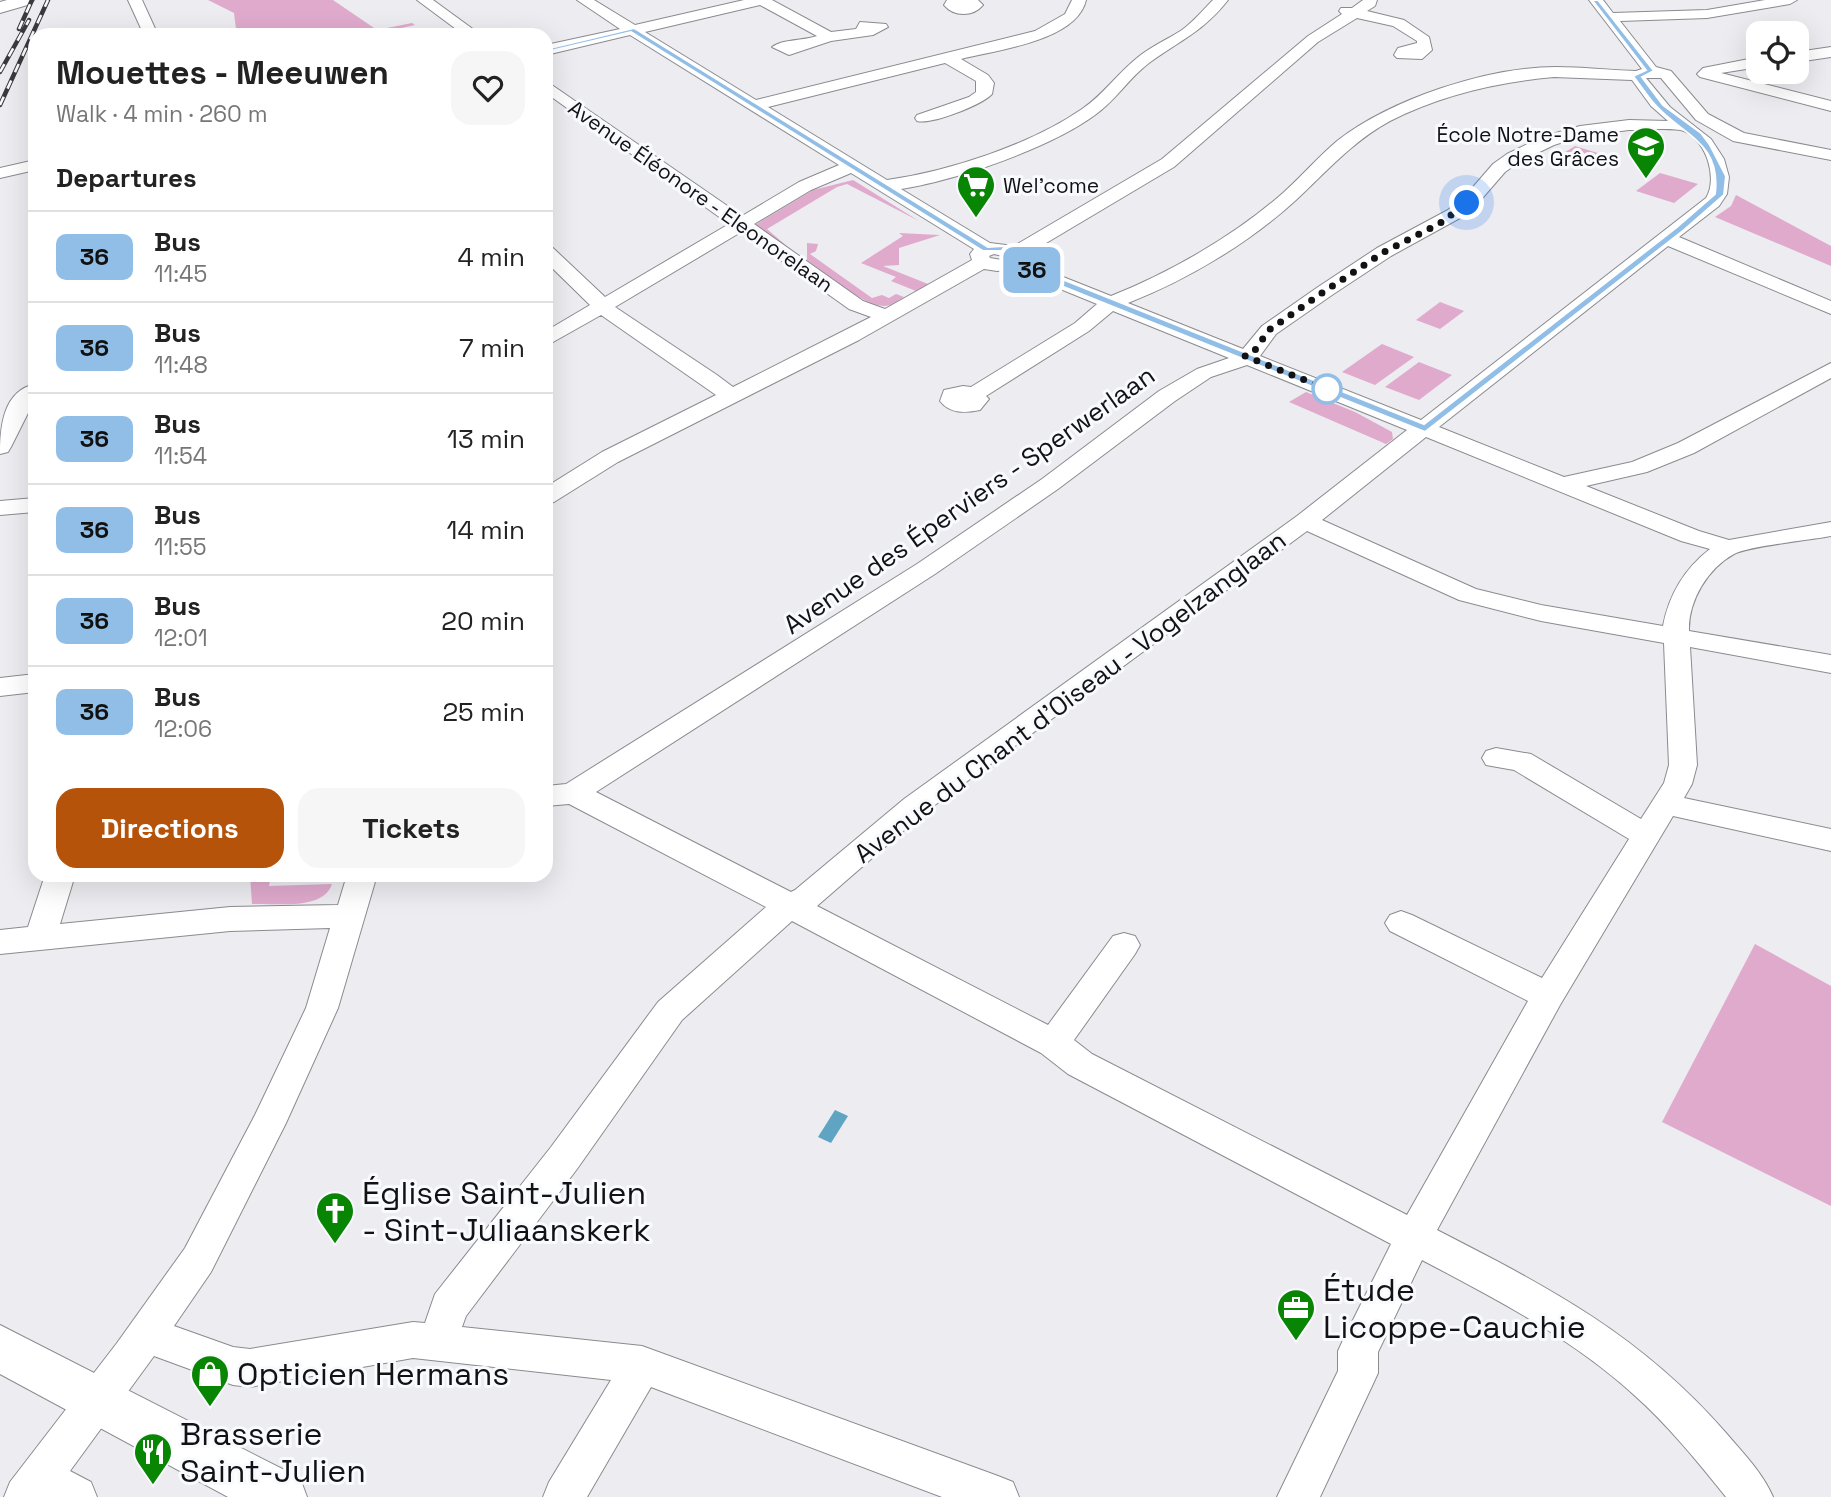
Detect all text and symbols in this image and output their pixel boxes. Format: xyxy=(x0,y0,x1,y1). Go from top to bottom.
map controls xyxy=(1746,21,1809,84)
button: locate xyxy=(1746,21,1809,84)
button: heart xyxy=(451,51,525,125)
text: Mouettes - Meeuwen xyxy=(56,52,389,94)
street label: Avenue Éléonore - Eleonorelaan xyxy=(563,94,839,298)
text: Walk · 4 min · 260 m xyxy=(56,99,268,129)
place label: École Notre-Dame des Grâces xyxy=(1436,121,1619,172)
school or university icon: École Notre-Dame des Grâces xyxy=(1625,125,1667,180)
text: Departures xyxy=(56,161,197,195)
supermarket icon: Wel'come xyxy=(955,164,997,219)
place label: Wel'come xyxy=(1003,172,1099,199)
your location xyxy=(1449,185,1484,220)
text: Bus xyxy=(154,225,201,259)
text: 4 min xyxy=(457,240,525,274)
text: 36 xyxy=(80,241,109,272)
line badge: 36 xyxy=(1000,247,1064,293)
text: 36 xyxy=(1017,254,1047,285)
text: 11:45 xyxy=(154,259,207,289)
text: Bus xyxy=(154,316,201,350)
text: 7 min xyxy=(459,331,525,365)
text: 36 xyxy=(80,332,109,363)
text: 11:48 xyxy=(154,350,208,380)
street label: Avenue des Éperviers - Sperwerlaan xyxy=(777,358,1161,642)
unlabelled marker xyxy=(1312,374,1342,404)
text: Bus xyxy=(154,407,201,441)
text: 13 min xyxy=(447,422,525,456)
text: 36 xyxy=(80,423,109,454)
text: 11:54 xyxy=(154,441,207,471)
text: Bus xyxy=(154,498,201,532)
text: 14 min xyxy=(447,513,525,547)
text: 36 xyxy=(80,514,109,545)
street label: Avenue du Chant d'Oiseau - Vogelzanglaan xyxy=(847,523,1293,871)
text: 11:55 xyxy=(154,532,207,562)
text: Bus xyxy=(154,589,201,623)
text: 20 min xyxy=(441,604,525,638)
text: 36 xyxy=(80,605,109,636)
text: 12:01 xyxy=(154,623,208,653)
text: Bus xyxy=(154,680,201,714)
text: 25 min xyxy=(442,695,525,729)
text: 36 xyxy=(80,696,109,727)
text: 12:06 xyxy=(154,714,212,744)
button: Directions xyxy=(56,788,284,868)
button: Tickets xyxy=(298,788,525,868)
place label: Église Saint-Julien - Sint-Juliaanskerk xyxy=(362,1173,651,1250)
church icon: Église Saint-Julien - Sint-Juliaanskerk xyxy=(314,1190,356,1245)
place label: Étude Licoppe-Cauchie xyxy=(1323,1270,1586,1347)
office icon: Étude Licoppe-Cauchie xyxy=(1275,1287,1317,1342)
shop icon: Opticien Hermans xyxy=(189,1353,231,1408)
place label: Opticien Hermans xyxy=(237,1354,509,1394)
place label: Brasserie Saint-Julien xyxy=(180,1414,366,1491)
restaurant icon: Brasserie Saint-Julien xyxy=(132,1431,174,1486)

